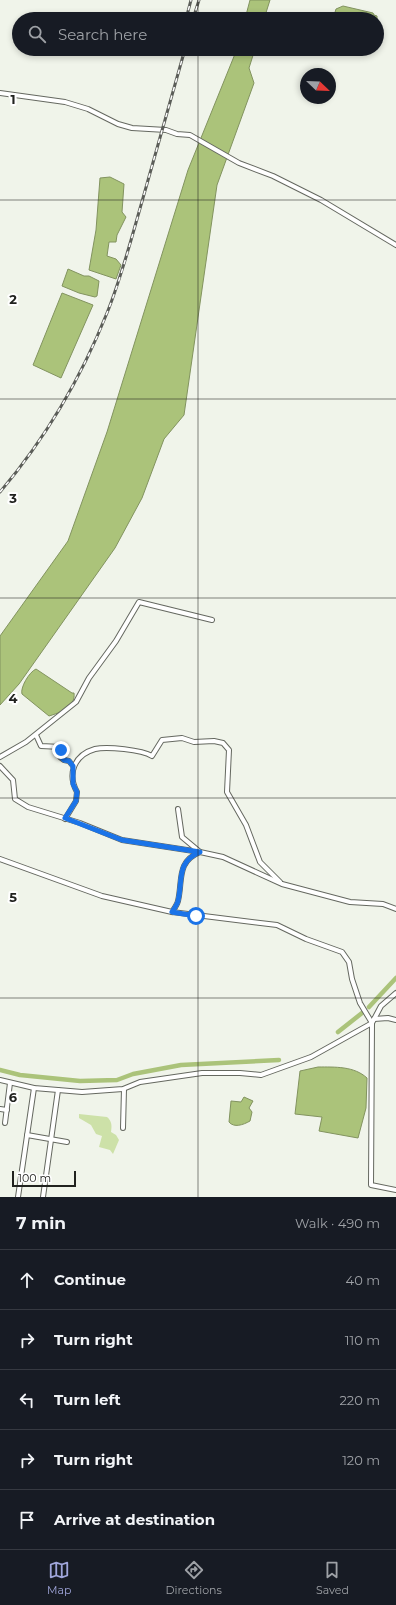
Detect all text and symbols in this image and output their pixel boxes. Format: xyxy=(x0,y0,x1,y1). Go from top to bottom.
search box xyxy=(12,12,384,56)
icon: search xyxy=(26,23,48,45)
text: Search here xyxy=(58,25,147,44)
north arrow xyxy=(300,68,336,104)
text: 1 xyxy=(10,91,16,107)
text: 2 xyxy=(9,291,17,307)
text: 3 xyxy=(8,490,17,506)
text: 4 xyxy=(9,690,18,706)
route end xyxy=(52,741,70,759)
text: 5 xyxy=(9,889,17,905)
route start xyxy=(187,907,205,925)
text: 6 xyxy=(9,1089,18,1105)
scale bar xyxy=(12,1169,76,1188)
text: 100 m xyxy=(18,1171,51,1185)
text: 7 min xyxy=(16,1213,66,1233)
text: Walk · 490 m xyxy=(295,1215,380,1231)
icon: ahead xyxy=(16,1269,38,1291)
text: Continue xyxy=(54,1270,126,1289)
text: 40 m xyxy=(346,1272,380,1288)
icon: right xyxy=(16,1329,38,1351)
text: Turn right xyxy=(54,1330,133,1349)
text: 110 m xyxy=(345,1332,380,1348)
icon: left xyxy=(16,1389,38,1411)
text: Turn left xyxy=(54,1390,121,1409)
text: 220 m xyxy=(339,1392,380,1408)
icon: right xyxy=(16,1449,38,1471)
text: Turn right xyxy=(54,1450,133,1469)
text: 120 m xyxy=(342,1452,380,1468)
icon: arrive xyxy=(16,1509,38,1531)
text: Arrive at destination xyxy=(54,1510,215,1529)
tab: Map xyxy=(47,1559,71,1597)
tab: Directions xyxy=(166,1559,222,1597)
tab: Saved xyxy=(316,1559,349,1597)

